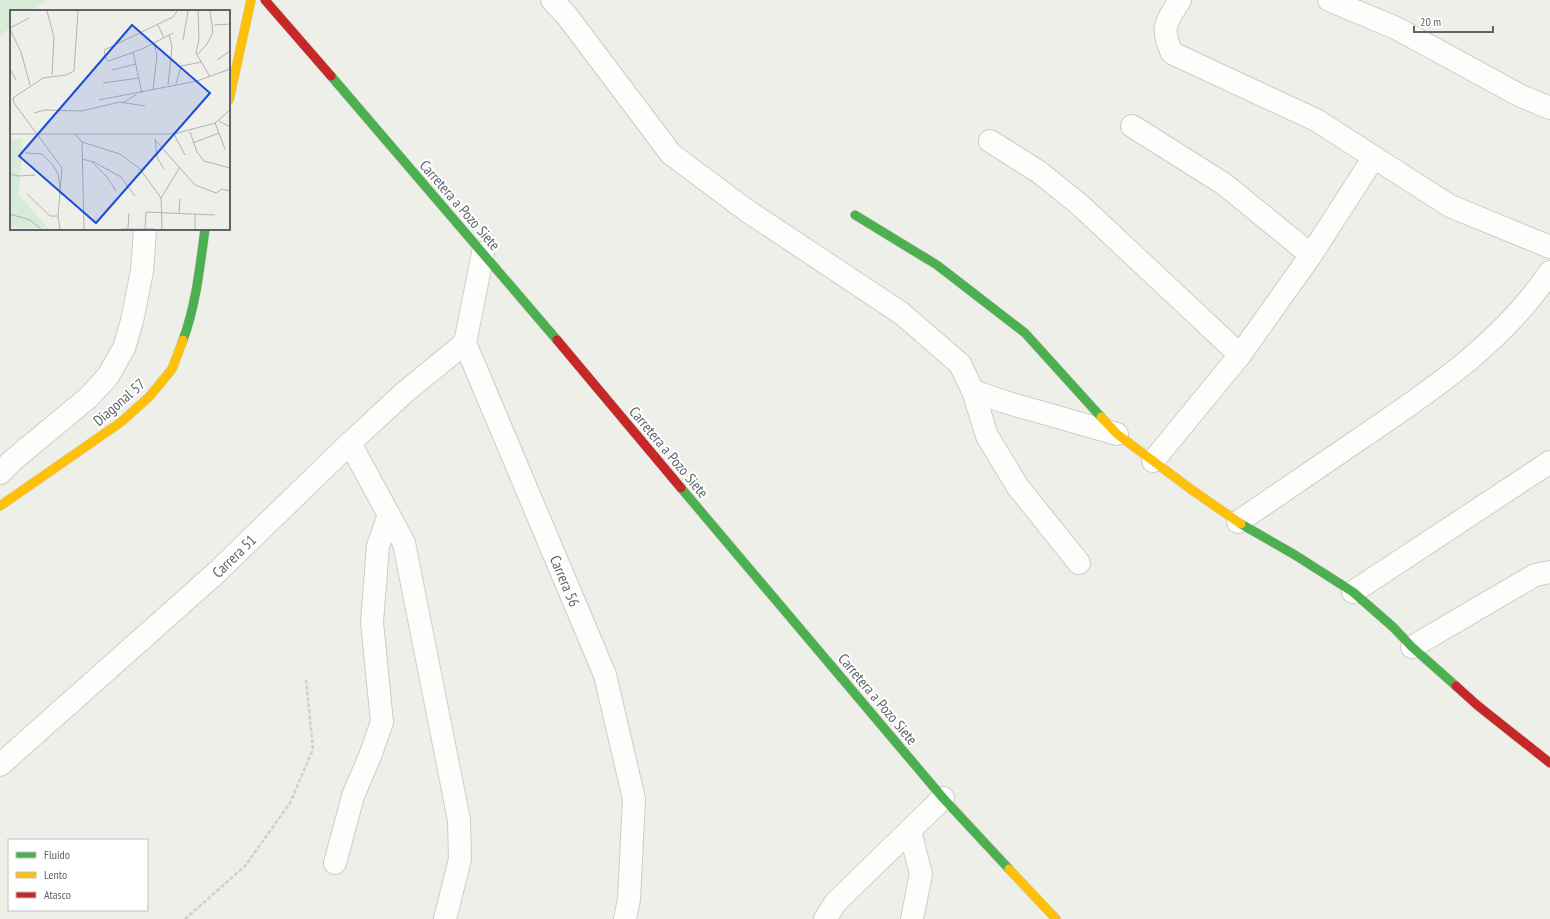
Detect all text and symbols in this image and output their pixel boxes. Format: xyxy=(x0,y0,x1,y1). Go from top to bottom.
scale bar xyxy=(1414,8,1493,34)
inset map xyxy=(10,10,230,230)
text: 20 m xyxy=(1420,14,1441,29)
street label: Carretera a Pozo Siete xyxy=(416,156,504,254)
street label: Diagonal 57 xyxy=(89,374,149,430)
street label: Carretera a Pozo Siete xyxy=(625,402,713,502)
street label: Carrera 51 xyxy=(208,530,260,582)
street label: Carrera 56 xyxy=(546,552,584,610)
street label: Carretera a Pozo Siete xyxy=(834,649,922,749)
legend xyxy=(8,839,148,911)
text: Fluido xyxy=(44,847,70,862)
text: Lento xyxy=(44,867,67,882)
text: Atasco xyxy=(44,887,71,902)

